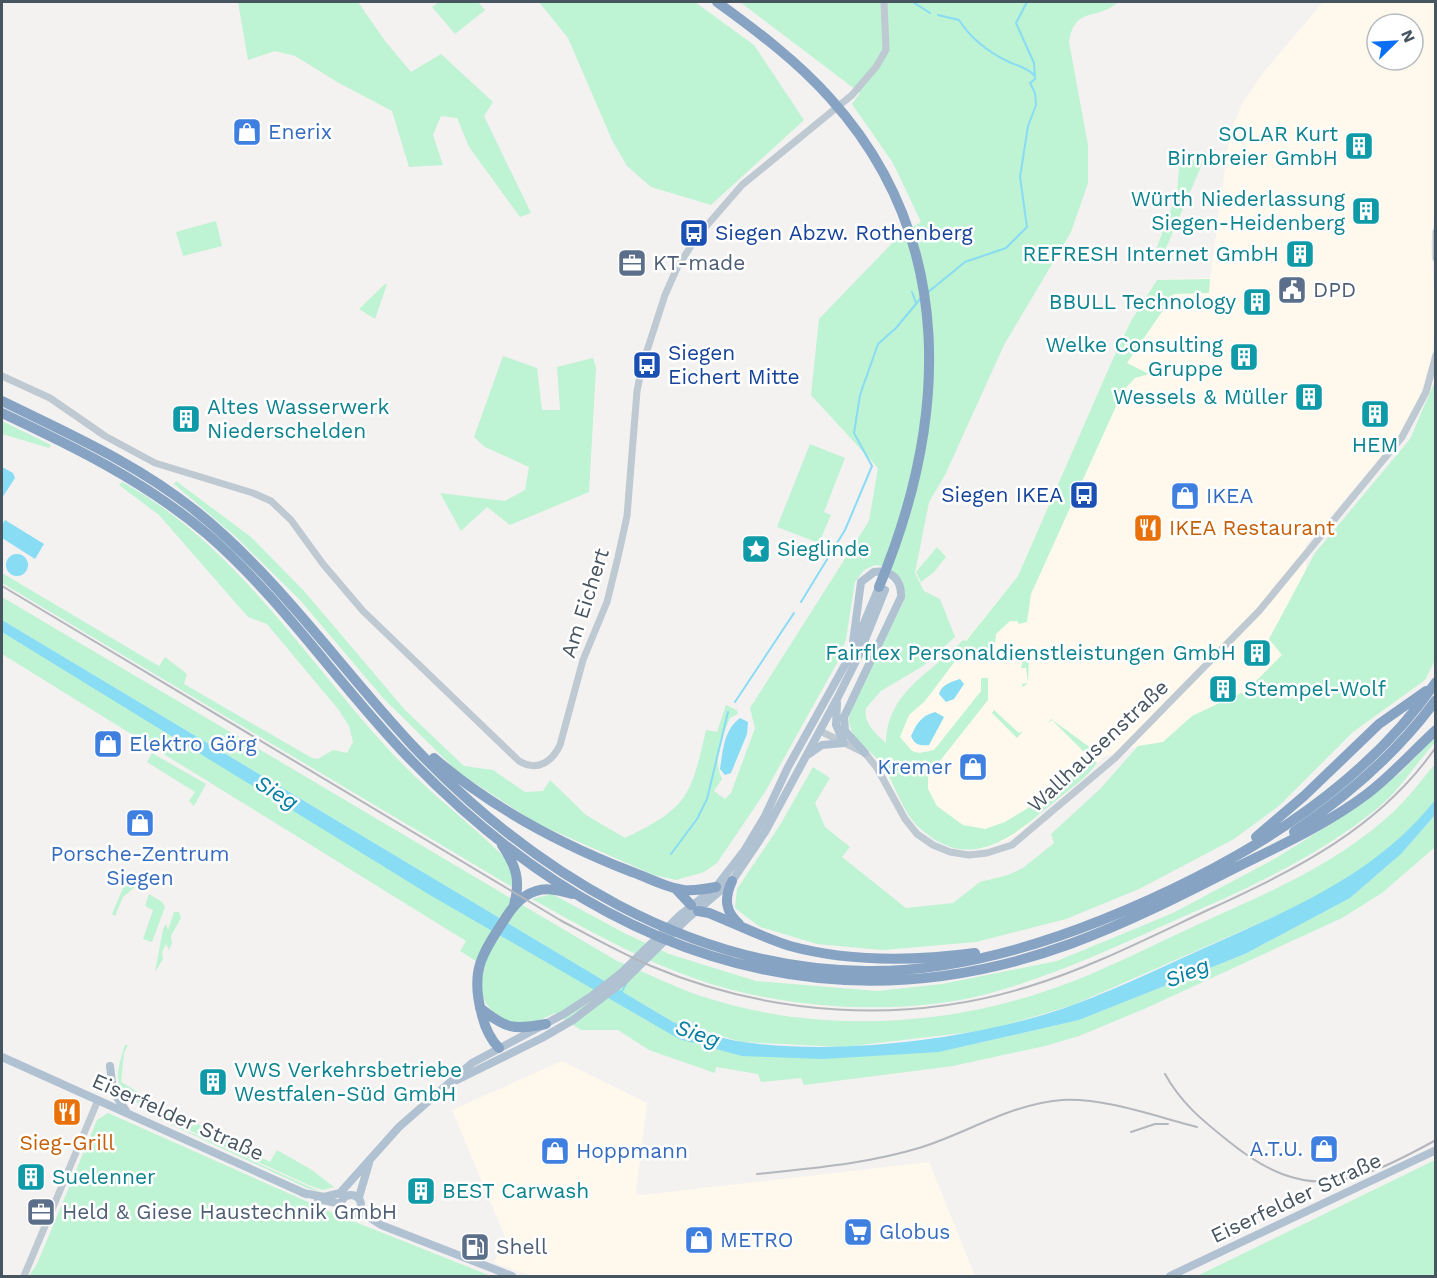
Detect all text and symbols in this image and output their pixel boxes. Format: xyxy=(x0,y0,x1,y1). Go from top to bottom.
north arrow xyxy=(1365,12,1425,72)
text: N xyxy=(1397,27,1419,45)
shop icon: Enerix xyxy=(231,116,263,148)
place label: Enerix xyxy=(268,119,332,144)
place label: SOLAR Kurt Birnbreier GmbH xyxy=(1167,121,1338,170)
building icon: SOLAR Kurt Birnbreier GmbH xyxy=(1343,130,1375,162)
place label: Würth Niederlassung Siegen-Heidenberg xyxy=(1131,186,1346,235)
building icon: Würth Niederlassung Siegen-Heidenberg xyxy=(1350,195,1382,227)
bus stop icon: Siegen Abzw. Rothenberg xyxy=(678,217,710,249)
place label: Siegen Abzw. Rothenberg xyxy=(715,220,974,245)
building icon: REFRESH Internet GmbH xyxy=(1284,238,1316,270)
place label: REFRESH Internet GmbH xyxy=(1023,241,1279,266)
office icon: KT-made xyxy=(616,247,648,279)
place label: KT-made xyxy=(653,250,745,275)
public building icon: DPD xyxy=(1276,274,1308,306)
place label: DPD xyxy=(1313,277,1356,302)
building icon: BBULL Technology xyxy=(1241,286,1273,318)
place label: BBULL Technology xyxy=(1049,289,1236,314)
place label: Welke Consulting Gruppe xyxy=(1046,332,1224,381)
place label: Siegen Eichert Mitte xyxy=(668,340,800,389)
building icon: Welke Consulting Gruppe xyxy=(1228,341,1260,373)
bus stop icon: Siegen Eichert Mitte xyxy=(631,349,663,381)
building icon: Wessels & Müller xyxy=(1293,381,1325,413)
place label: Wessels & Müller xyxy=(1113,384,1288,409)
place label: Altes Wasserwerk Niederschelden xyxy=(207,394,389,443)
building icon: HEM xyxy=(1359,398,1391,430)
building icon: Altes Wasserwerk Niederschelden xyxy=(170,403,202,435)
place label: HEM xyxy=(1352,432,1398,457)
bus stop icon: Siegen IKEA xyxy=(1068,479,1100,511)
shop icon: IKEA xyxy=(1169,480,1201,512)
place label: Siegen IKEA xyxy=(941,482,1063,507)
place label: IKEA xyxy=(1206,483,1253,508)
restaurant icon: IKEA Restaurant xyxy=(1132,512,1164,544)
place label: IKEA Restaurant xyxy=(1169,515,1335,540)
place icon: Sieglinde xyxy=(740,533,772,565)
place label: Sieglinde xyxy=(777,536,870,561)
street label: Am Eichert xyxy=(555,545,614,661)
building icon: Fairflex Personaldienstleistungen GmbH xyxy=(1241,637,1273,669)
place label: Fairflex Personaldienstleistungen GmbH xyxy=(825,640,1236,665)
building icon: Stempel-Wolf xyxy=(1207,673,1239,705)
street label: Wallhausenstraße xyxy=(1022,674,1173,817)
place label: Stempel-Wolf xyxy=(1244,676,1386,701)
shop icon: Elektro Görg xyxy=(92,728,124,760)
place label: Elektro Görg xyxy=(129,731,257,756)
shop icon: Kremer xyxy=(957,751,989,783)
place label: Kremer xyxy=(877,754,952,779)
water label: Sieg xyxy=(251,770,303,815)
shop icon: Porsche-Zentrum Siegen xyxy=(124,807,156,839)
place label: Porsche-Zentrum Siegen xyxy=(51,841,229,890)
water label: Sieg xyxy=(1161,952,1213,993)
water label: Sieg xyxy=(672,1014,724,1053)
place label: VWS Verkehrsbetriebe Westfalen-Süd GmbH xyxy=(234,1057,462,1106)
building icon: VWS Verkehrsbetriebe Westfalen-Süd GmbH xyxy=(197,1066,229,1098)
street label: Eiserfelder Straße xyxy=(88,1067,268,1166)
restaurant icon: Sieg-Grill xyxy=(51,1096,83,1128)
place label: Sieg-Grill xyxy=(19,1130,115,1155)
shop icon: A.T.U. xyxy=(1308,1133,1340,1165)
shop icon: Hoppmann xyxy=(539,1135,571,1167)
place label: A.T.U. xyxy=(1250,1136,1303,1161)
place label: Hoppmann xyxy=(576,1138,688,1163)
street label: Eiserfelder Straße xyxy=(1207,1147,1385,1248)
building icon: Suelenner xyxy=(15,1161,47,1193)
place label: Suelenner xyxy=(52,1164,156,1189)
building icon: BEST Carwash xyxy=(405,1175,437,1207)
place label: BEST Carwash xyxy=(442,1178,589,1203)
office icon: Held & Giese Haustechnik GmbH xyxy=(25,1196,57,1228)
place label: Held & Giese Haustechnik GmbH xyxy=(62,1199,397,1224)
supermarket icon: Globus xyxy=(842,1216,874,1248)
place label: Globus xyxy=(879,1219,950,1244)
shop icon: METRO xyxy=(683,1224,715,1256)
place label: METRO xyxy=(720,1227,794,1252)
fuel station icon: Shell xyxy=(459,1231,491,1263)
place label: Shell xyxy=(496,1234,548,1259)

